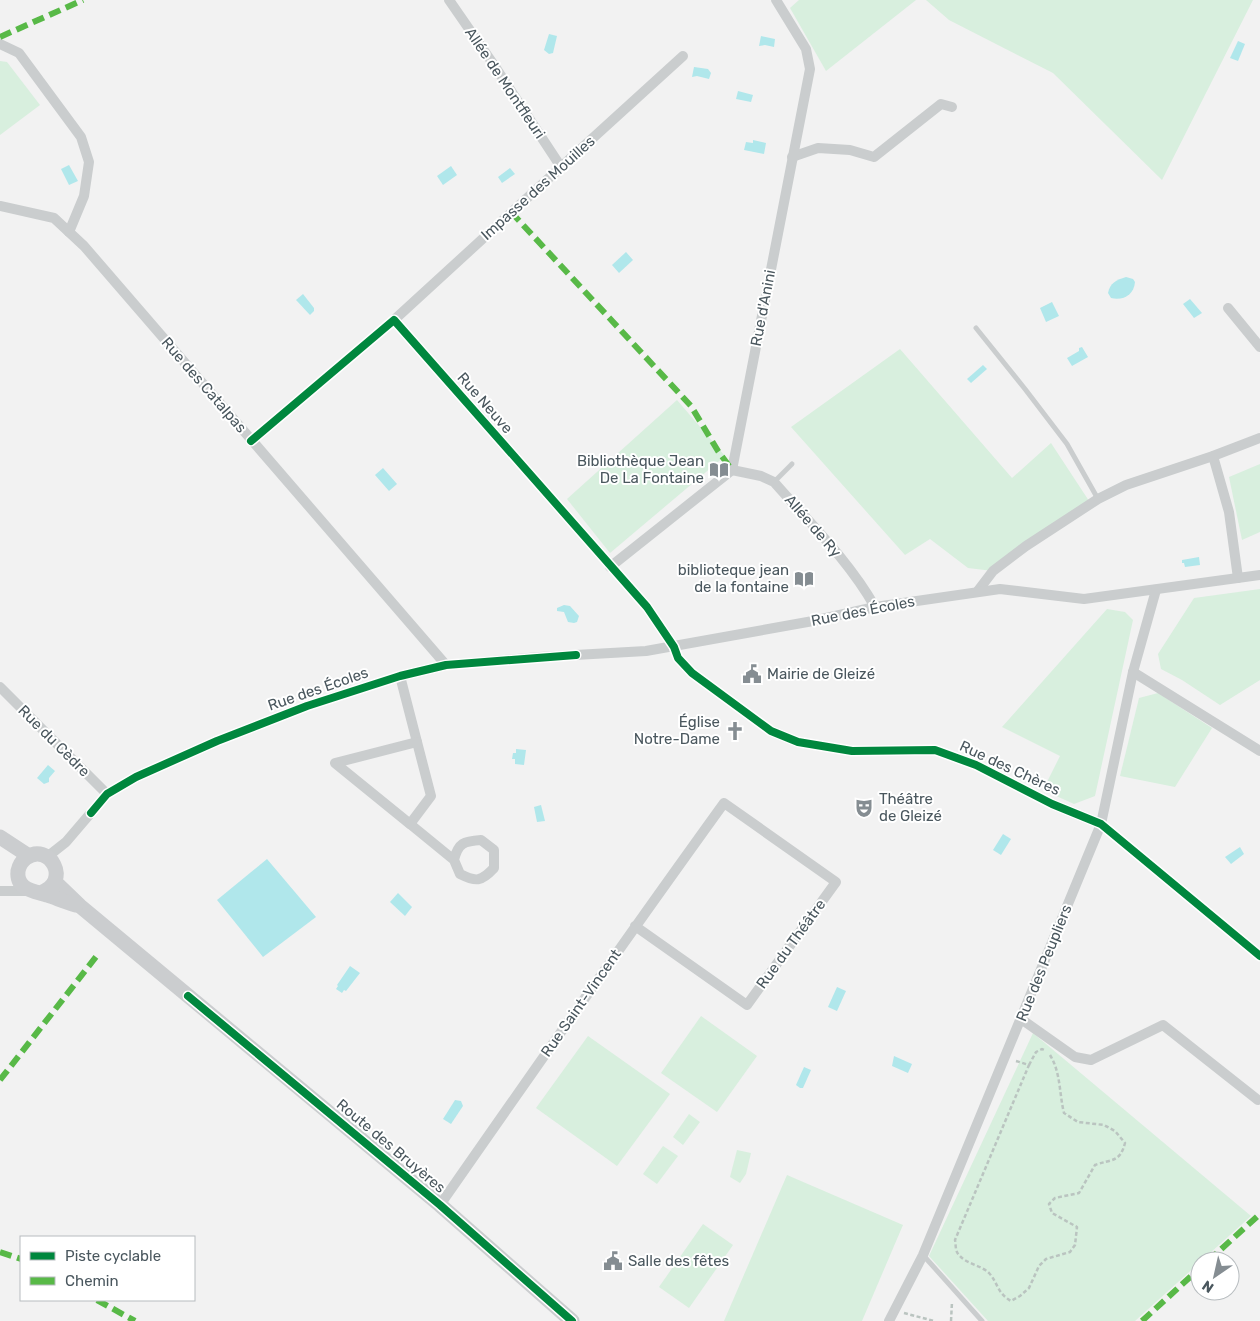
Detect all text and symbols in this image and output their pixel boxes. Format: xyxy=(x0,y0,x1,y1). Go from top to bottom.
street label: Allée de Montfleuri xyxy=(461,24,549,142)
street label: Impasse des Mouilles xyxy=(477,132,599,244)
street label: Rue d'Anini xyxy=(747,268,779,348)
street label: Rue des Catalpas xyxy=(158,334,251,437)
street label: Rue Neuve xyxy=(454,369,516,437)
place label: Bibliothèque Jean De La Fontaine xyxy=(577,452,704,487)
library icon: Bibliothèque Jean De La Fontaine xyxy=(708,459,730,481)
street label: Allée de Ry xyxy=(781,491,845,561)
place label: biblioteque jean de la fontaine xyxy=(678,561,789,596)
library icon: biblioteque jean de la fontaine xyxy=(793,568,815,590)
street label: Rue des Écoles xyxy=(810,592,917,630)
street label: Rue des Écoles xyxy=(265,663,371,715)
public building icon: Mairie de Gleizé xyxy=(741,663,763,685)
place label: Mairie de Gleizé xyxy=(767,665,875,683)
street label: Rue du Cèdre xyxy=(14,701,94,781)
place label: Église Notre-Dame xyxy=(634,713,720,748)
church icon: Église Notre-Dame xyxy=(724,720,746,742)
street label: Rue des Chères xyxy=(957,737,1063,799)
place label: Théâtre de Gleizé xyxy=(879,790,942,825)
theatre icon: Théâtre de Gleizé xyxy=(853,797,875,819)
street label: Rue du Théâtre xyxy=(753,896,829,992)
street label: Rue des Peupliers xyxy=(1012,902,1076,1024)
street label: Rue Saint-Vincent xyxy=(537,945,625,1060)
street label: Route des Bruyères xyxy=(333,1095,449,1197)
legend xyxy=(20,1236,195,1301)
text: Piste cyclable xyxy=(65,1247,161,1265)
public building icon: Salle des fêtes xyxy=(602,1250,624,1272)
north arrow xyxy=(1190,1251,1240,1301)
place label: Salle des fêtes xyxy=(628,1252,730,1270)
text: Chemin xyxy=(65,1272,119,1290)
text: N xyxy=(1199,1276,1217,1296)

